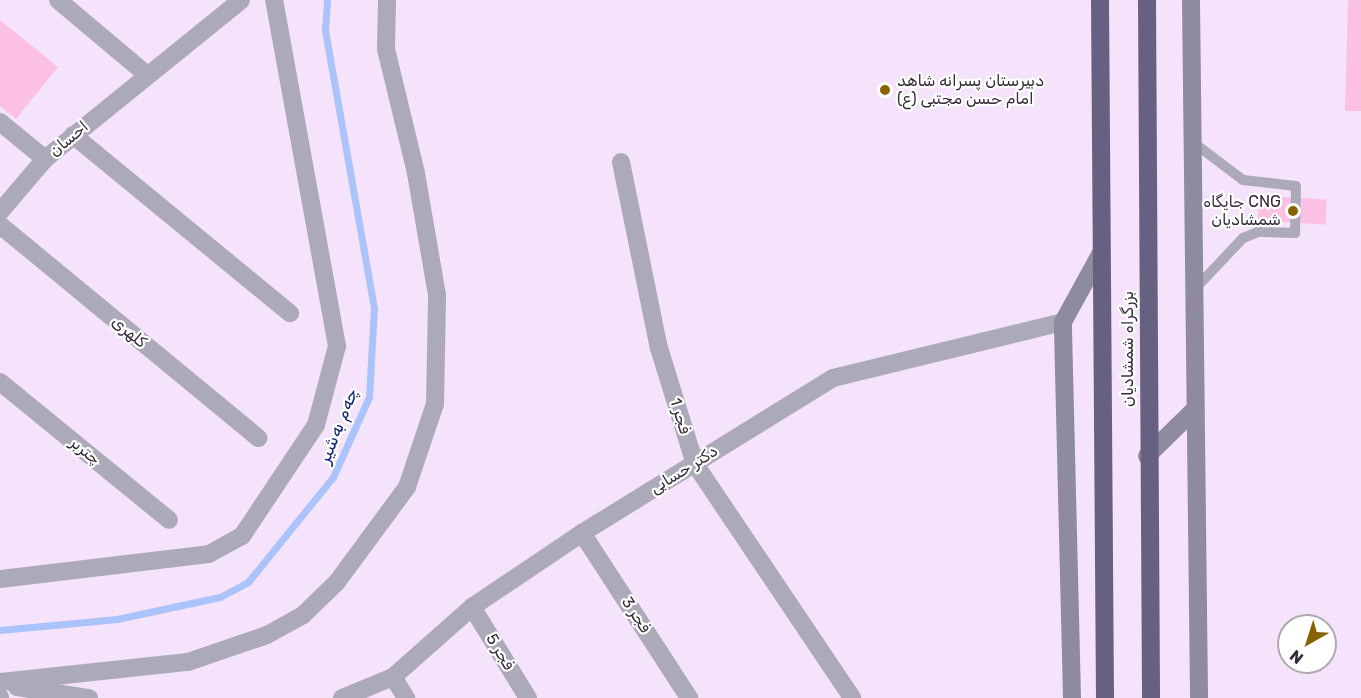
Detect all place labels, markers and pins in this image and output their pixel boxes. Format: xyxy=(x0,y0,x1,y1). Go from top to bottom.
place label: دبیرستان پسرانه شاهد امام حسن مجتبی (ع) xyxy=(897,71,1044,109)
marker: دبیرستان پسرانه شاهد امام حسن مجتبی (ع) xyxy=(878,83,892,97)
place label: جایگاه CNG شمشادیان xyxy=(1203,192,1281,230)
marker: جایگاه CNG شمشادیان xyxy=(1286,204,1300,218)

